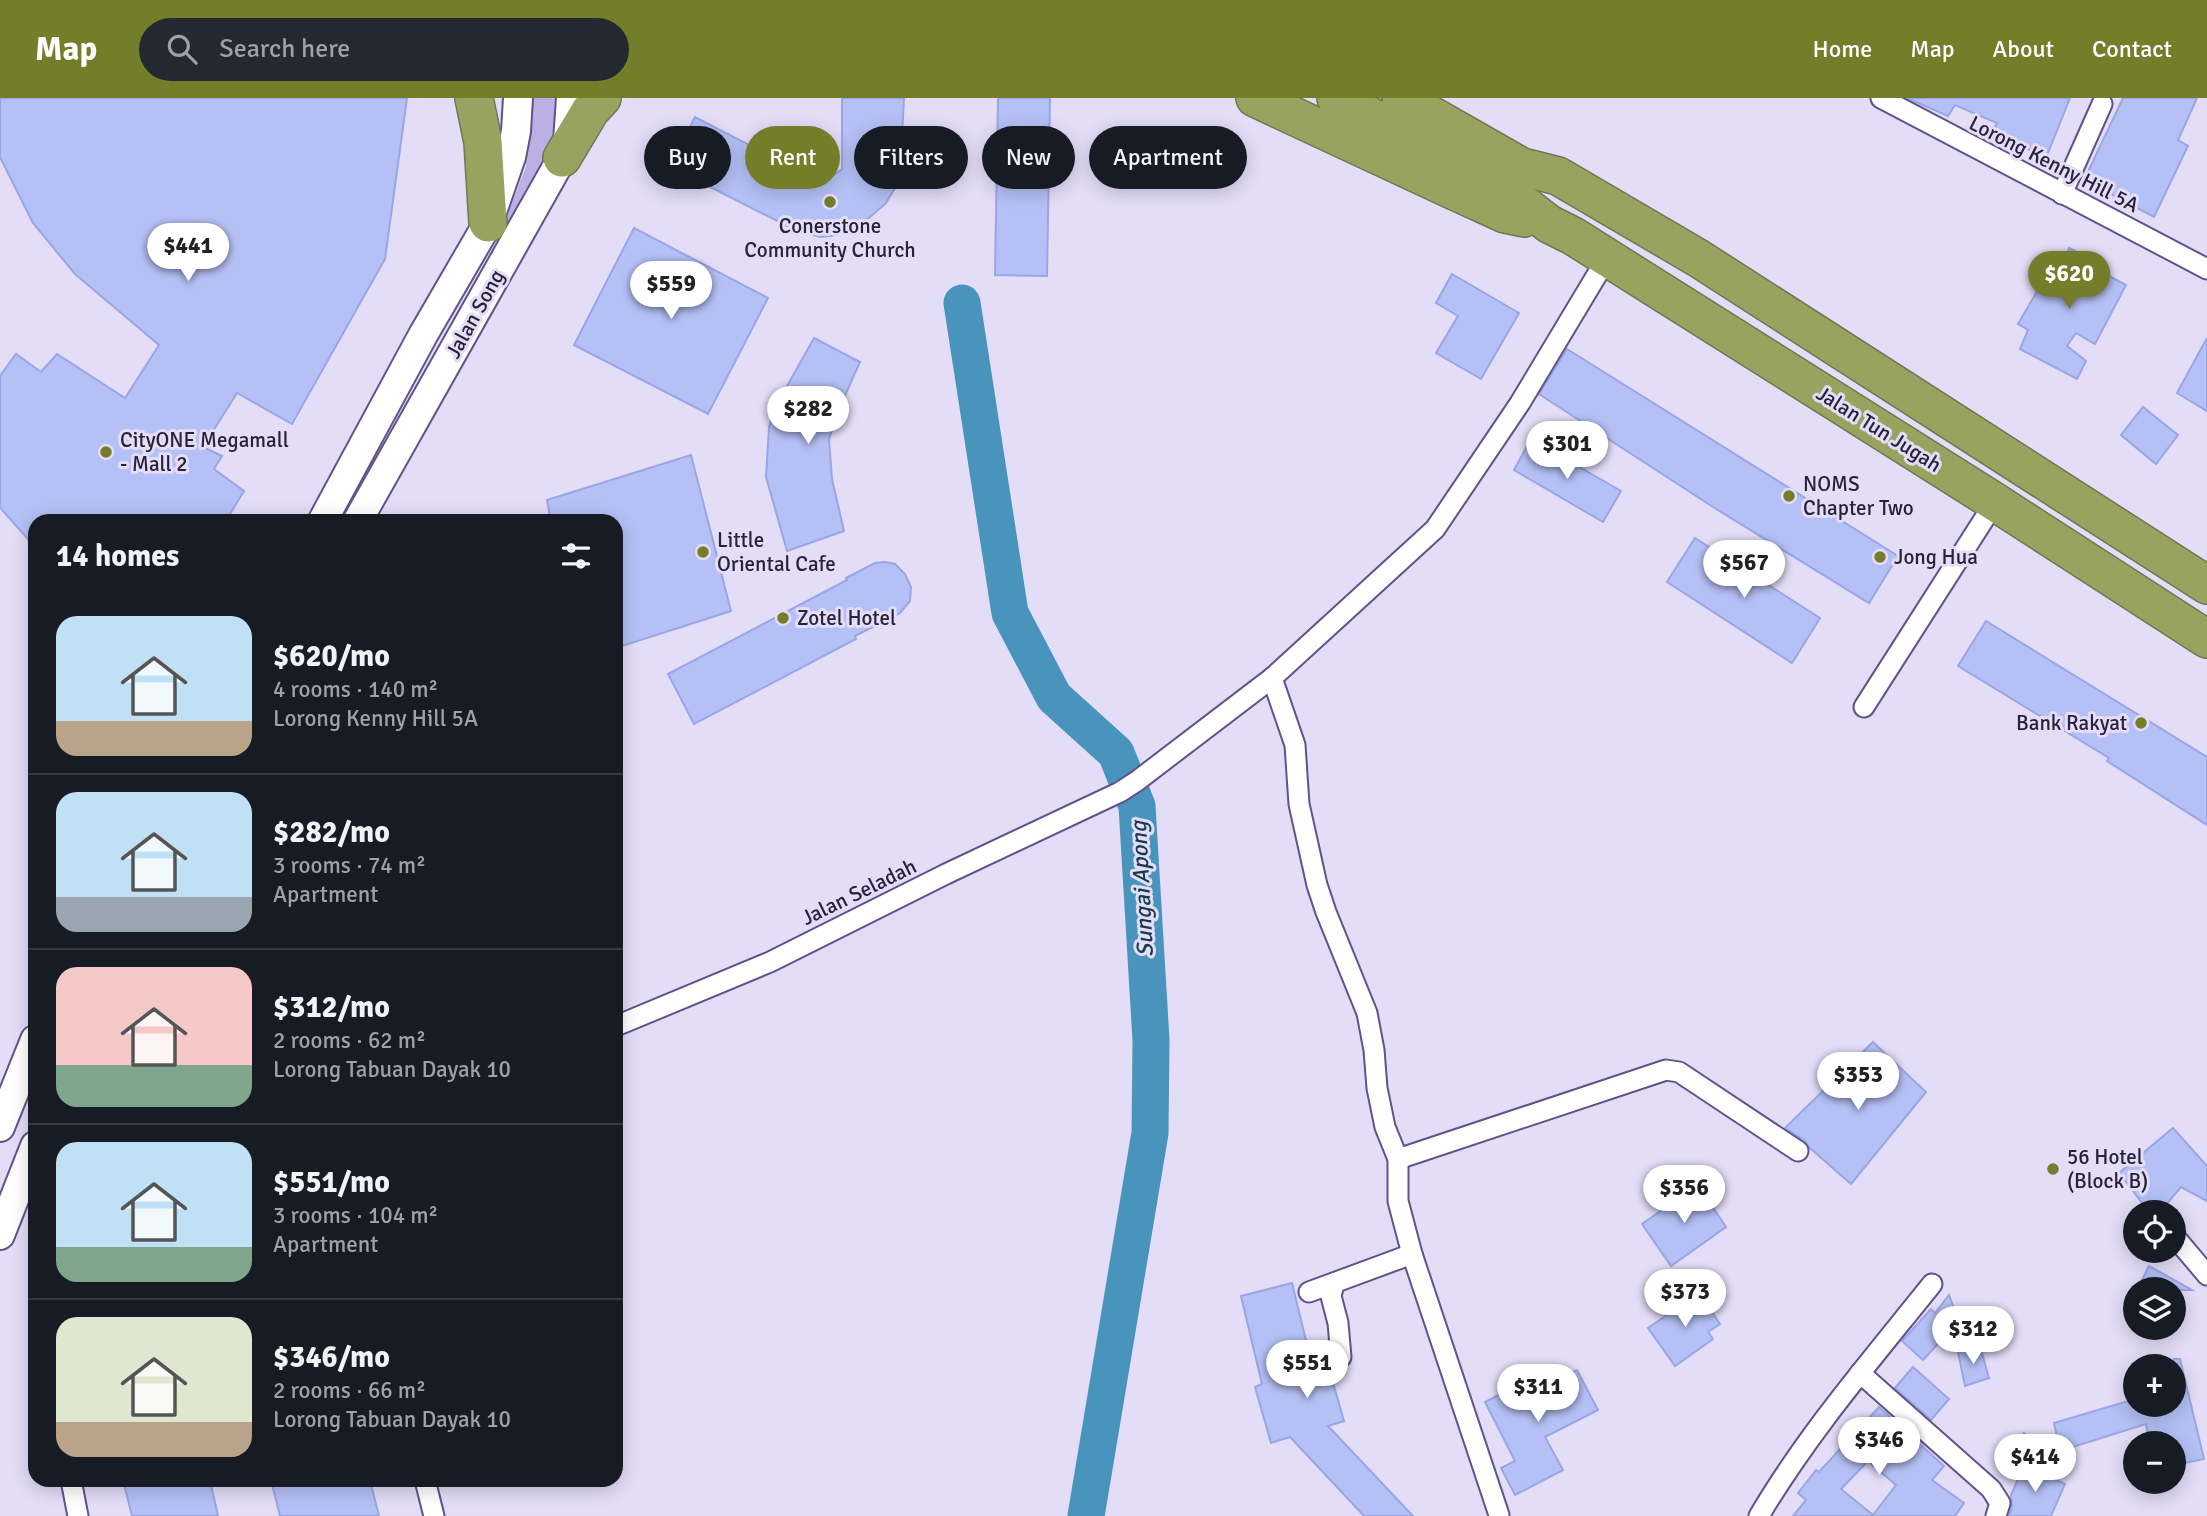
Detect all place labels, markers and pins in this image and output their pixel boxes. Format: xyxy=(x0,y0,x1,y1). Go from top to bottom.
marker: Conerstone Community Church xyxy=(822,194,838,210)
place label: Conerstone Community Church xyxy=(744,213,916,263)
pin: $441 xyxy=(147,223,229,283)
pin: $620 xyxy=(2028,252,2110,311)
pin: $559 xyxy=(630,262,712,321)
pin: $282 xyxy=(767,386,849,446)
pin: $301 xyxy=(1526,422,1608,481)
place label: CityONE Megamall - Mall 2 xyxy=(120,427,289,477)
marker: CityONE Megamall - Mall 2 xyxy=(98,444,114,460)
place label: NOMS Chapter Two xyxy=(1803,471,1914,521)
marker: NOMS Chapter Two xyxy=(1781,488,1797,504)
place label: Little Oriental Cafe xyxy=(717,527,836,577)
pin: $567 xyxy=(1703,540,1785,600)
marker: Little Oriental Cafe xyxy=(695,544,711,560)
place label: Jong Hua xyxy=(1894,544,1978,570)
marker: Jong Hua xyxy=(1872,549,1888,565)
place label: Zotel Hotel xyxy=(797,605,896,631)
marker: Zotel Hotel xyxy=(775,610,791,626)
place label: Bank Rakyat xyxy=(2016,710,2127,736)
marker: Bank Rakyat xyxy=(2133,715,2149,731)
pin: $353 xyxy=(1817,1052,1899,1112)
place label: 56 Hotel (Block B) xyxy=(2067,1144,2148,1194)
marker: 56 Hotel (Block B) xyxy=(2045,1161,2061,1177)
pin: $356 xyxy=(1643,1166,1725,1225)
pin: $373 xyxy=(1644,1270,1726,1329)
pin: $312 xyxy=(1932,1306,2014,1366)
pin: $551 xyxy=(1266,1340,1348,1400)
pin: $311 xyxy=(1497,1364,1579,1424)
pin: $346 xyxy=(1838,1418,1920,1477)
pin: $414 xyxy=(1994,1434,2076,1494)

